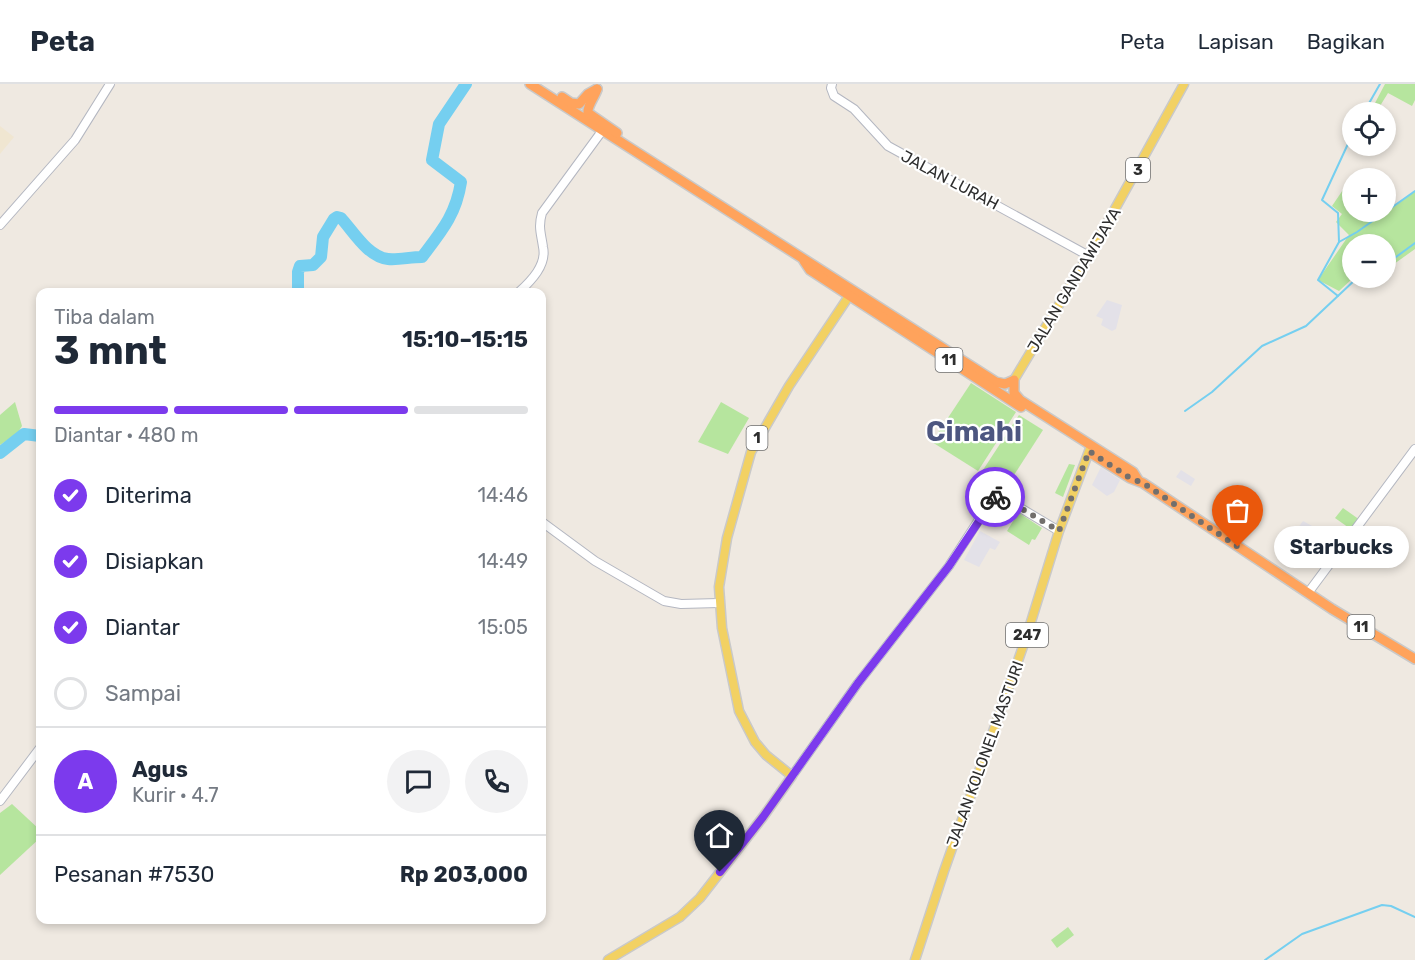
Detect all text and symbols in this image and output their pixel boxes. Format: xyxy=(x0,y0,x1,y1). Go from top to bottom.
text: Peta xyxy=(30,25,95,58)
text: Peta xyxy=(1120,29,1165,54)
text: Lapisan xyxy=(1198,29,1274,54)
text: Bagikan xyxy=(1307,29,1385,54)
map controls xyxy=(1342,102,1396,288)
button: locate xyxy=(1342,102,1396,156)
street label: JALAN LURAH xyxy=(898,146,1002,214)
road number: 3 xyxy=(1126,158,1150,182)
button: + xyxy=(1342,168,1396,222)
street label: JALAN GANDAWIJAYA xyxy=(1023,204,1125,356)
button: − xyxy=(1342,234,1396,288)
text: Tiba dalam xyxy=(54,305,155,329)
text: 15:10–15:15 xyxy=(402,326,528,353)
text: 3 mnt xyxy=(54,328,167,374)
road number: 11 xyxy=(936,348,962,372)
district label: Cimahi xyxy=(926,415,1022,448)
text: Diantar · 480 m xyxy=(54,423,199,447)
road number: 1 xyxy=(746,426,768,450)
courier xyxy=(965,467,1025,527)
icon: check xyxy=(54,479,87,512)
icon: bike xyxy=(979,481,1012,514)
text: Diterima xyxy=(105,482,192,509)
text: 14:46 xyxy=(477,483,528,507)
pin xyxy=(1212,485,1263,547)
icon: bag xyxy=(1221,494,1254,527)
callout: Starbucks xyxy=(1274,526,1409,568)
text: Starbucks xyxy=(1290,535,1393,559)
icon: check xyxy=(54,545,87,578)
text: Disiapkan xyxy=(105,548,204,575)
text: 14:49 xyxy=(478,549,528,573)
icon: check xyxy=(54,611,87,644)
text: Diantar xyxy=(105,614,180,641)
text: 15:05 xyxy=(478,615,528,639)
road number: 11 xyxy=(1348,615,1374,639)
road number: 247 xyxy=(1006,623,1048,647)
street label: JALAN KOLONEL MASTURI xyxy=(942,658,1028,850)
text: Sampai xyxy=(105,680,181,707)
button: chat xyxy=(387,750,450,813)
button: phone xyxy=(465,750,528,813)
text: Agus xyxy=(132,756,188,783)
text: A xyxy=(78,768,93,795)
text: Kurir · 4.7 xyxy=(132,783,218,807)
pin xyxy=(694,810,745,872)
icon: home xyxy=(703,819,736,852)
text: Pesanan #7530 xyxy=(54,861,214,888)
text: Rp 203,000 xyxy=(400,861,528,888)

